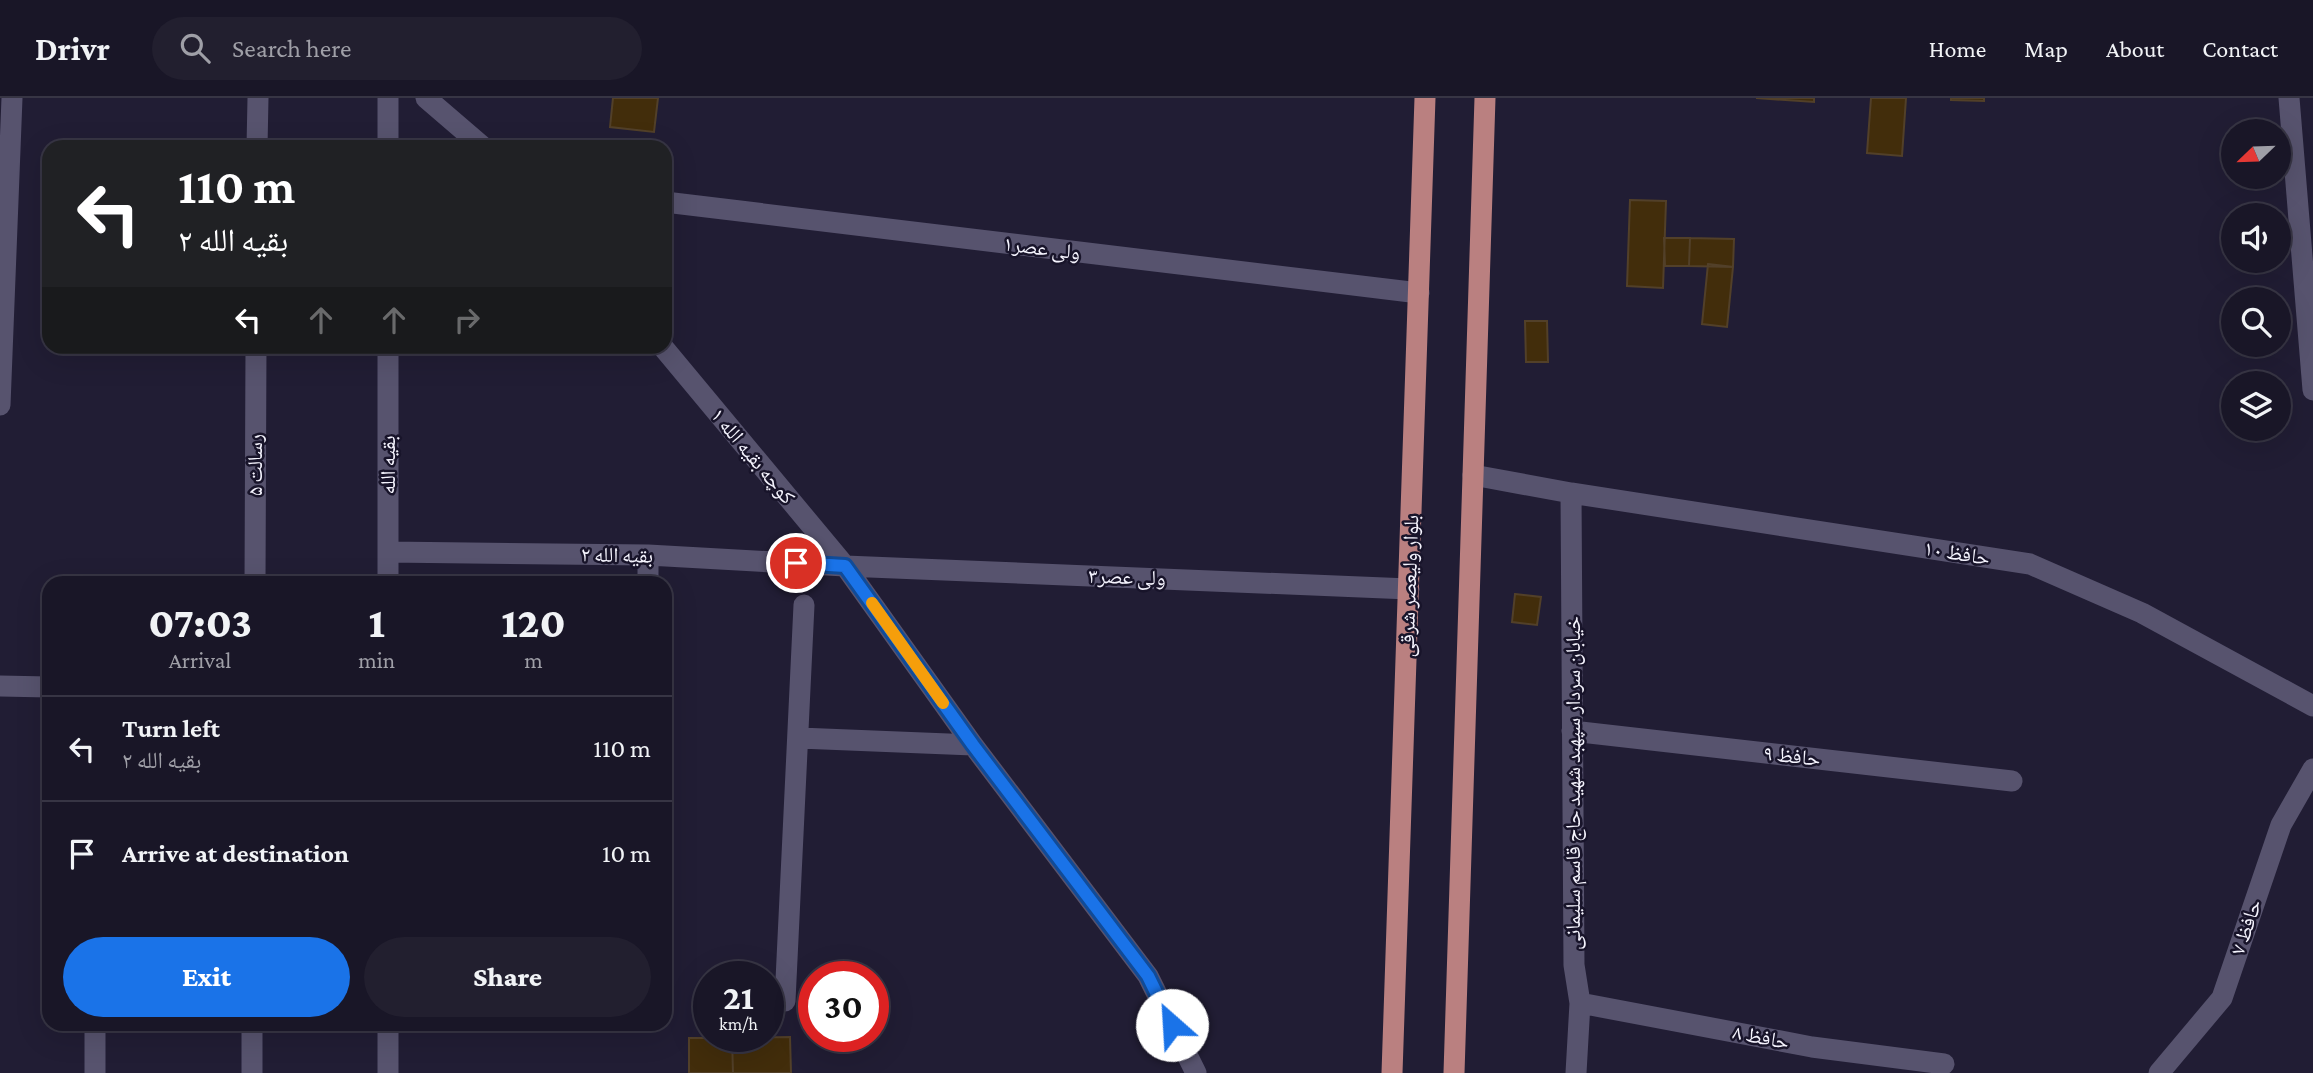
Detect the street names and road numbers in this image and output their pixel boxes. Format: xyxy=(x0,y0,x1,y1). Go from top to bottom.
street label: ولی عصر۱ xyxy=(1002,231,1082,266)
street label: کوچه بقیه الله ۱ xyxy=(706,403,800,509)
street label: رسالت ۵ xyxy=(243,434,267,496)
street label: بقیه الله xyxy=(376,436,400,494)
street label: بلوار ولیعصر شرقی xyxy=(1395,514,1424,658)
street label: حافظ ۱۰ xyxy=(1922,536,1992,570)
street label: بقیه الله ۲ xyxy=(581,542,653,568)
street label: ولی عصر۳ xyxy=(1088,564,1166,591)
street label: خیابان سردار سپهبد شهید حاج قاسم سلیمانی xyxy=(1561,616,1587,950)
street label: حافظ ۹ xyxy=(1762,741,1822,771)
street label: حافظ ۷ xyxy=(2225,896,2267,958)
street label: حافظ ۸ xyxy=(1731,1020,1791,1054)

